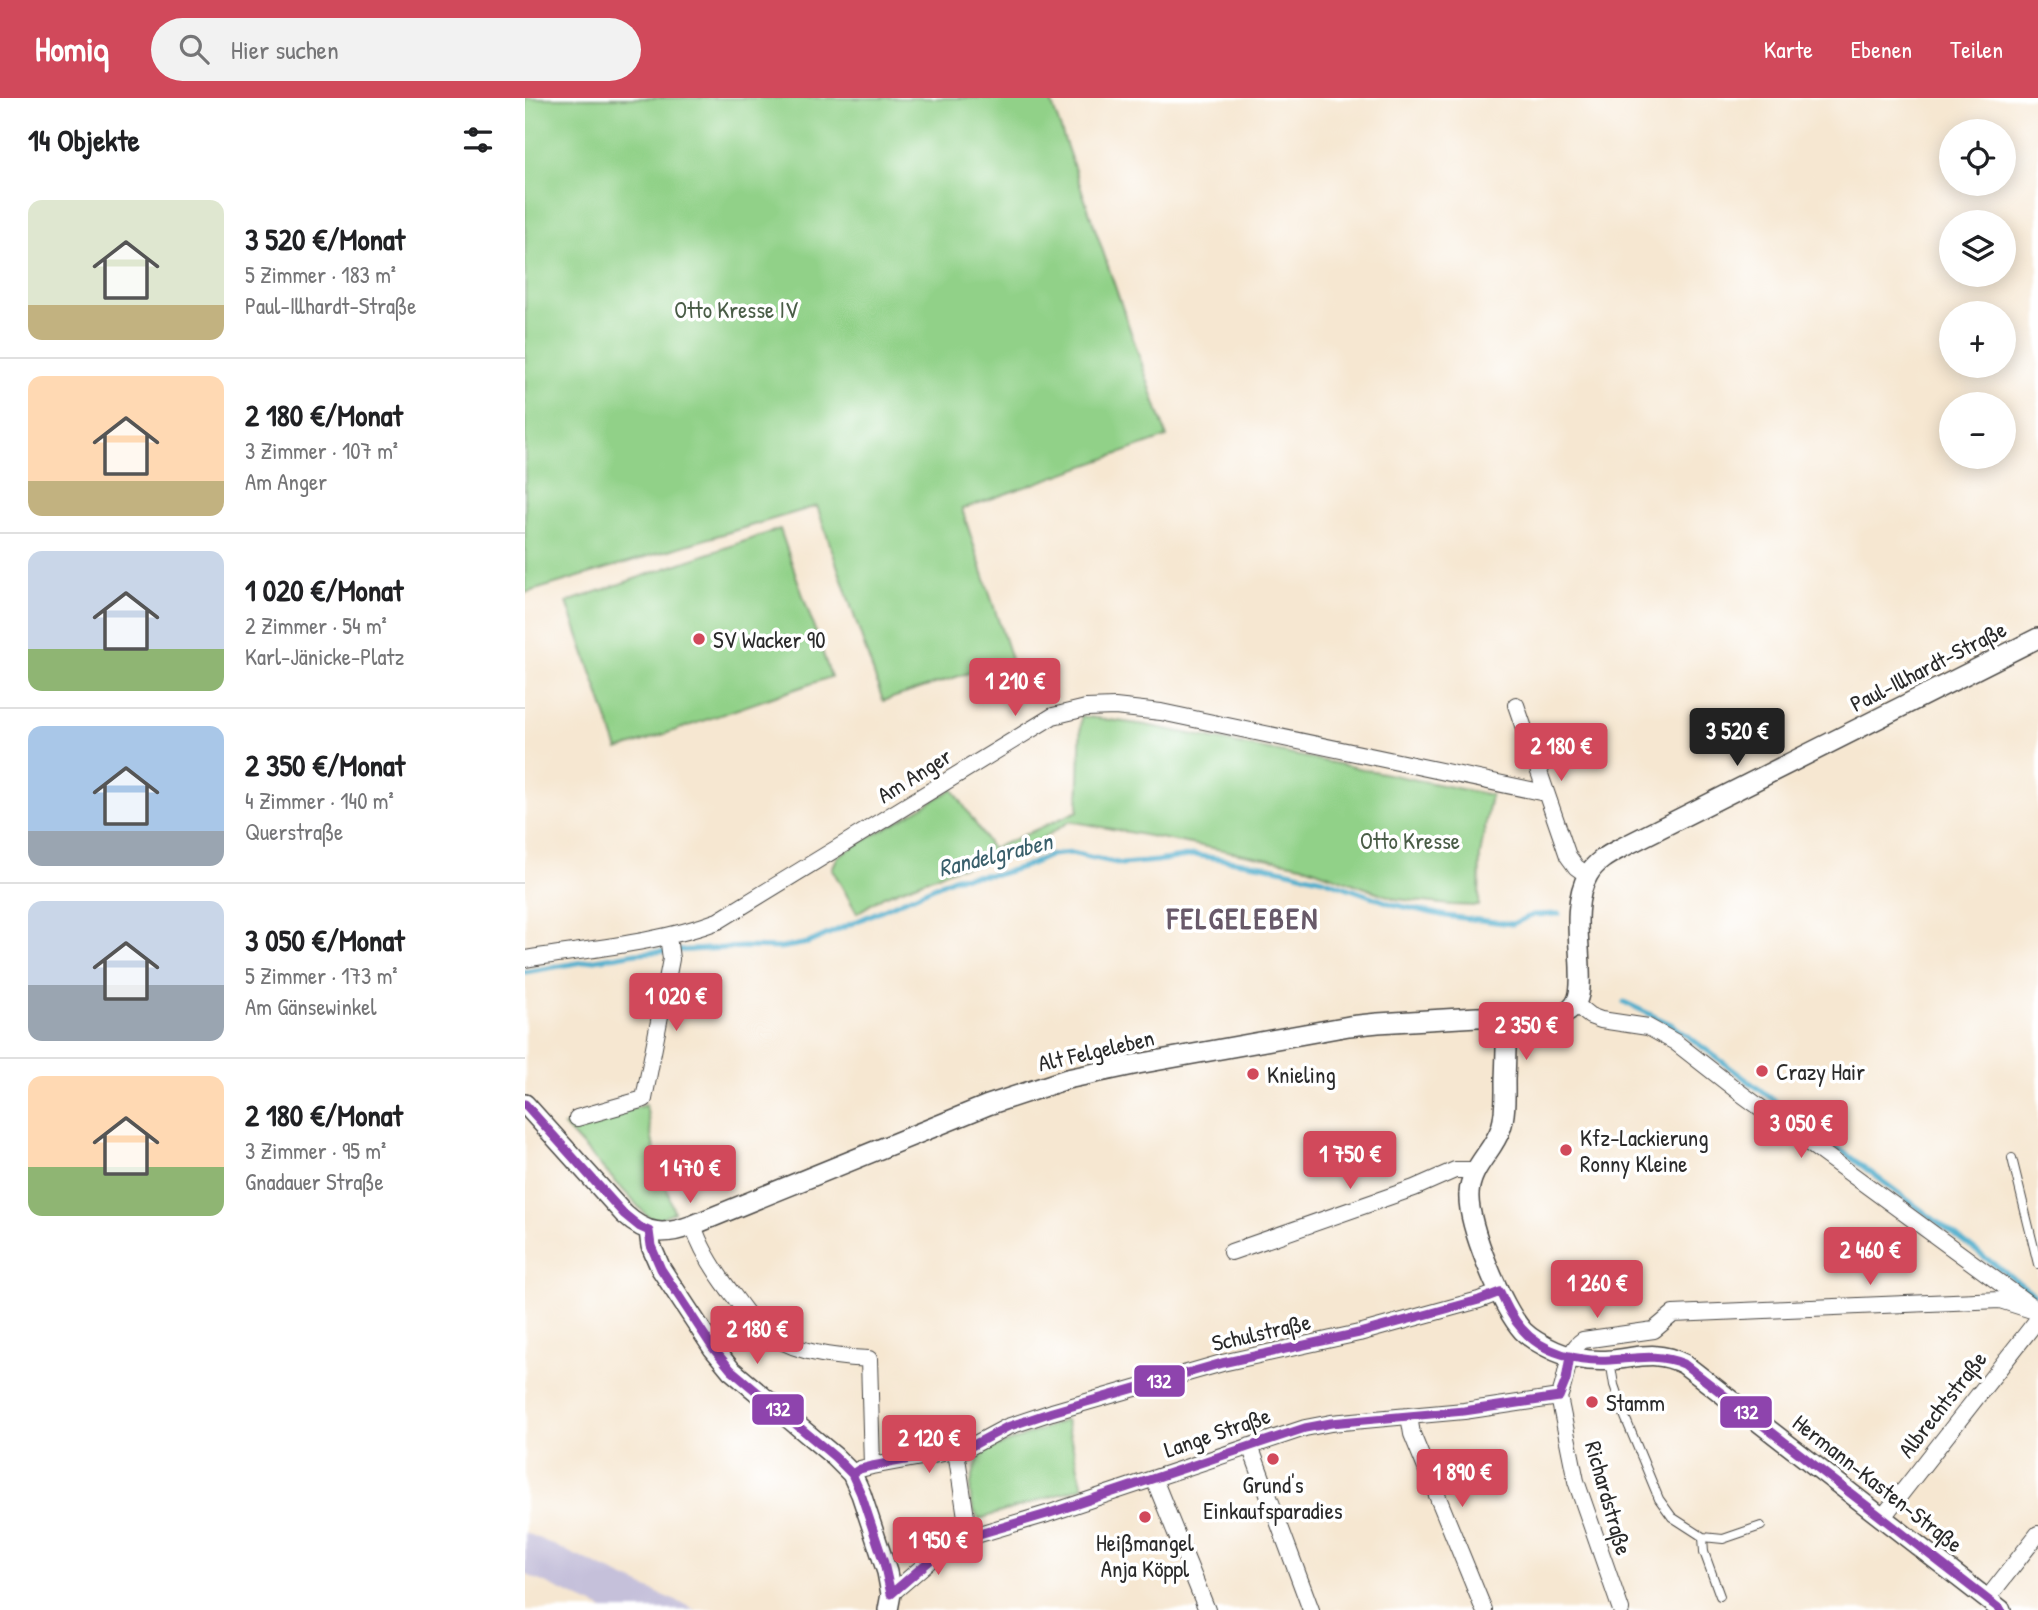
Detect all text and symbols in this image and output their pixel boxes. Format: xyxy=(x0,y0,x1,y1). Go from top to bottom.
search box xyxy=(151,18,641,81)
text: Homiq xyxy=(35,27,109,71)
icon: search xyxy=(175,30,213,68)
text: Hier suchen xyxy=(231,32,339,67)
text: Karte xyxy=(1764,33,1813,65)
text: Ebenen xyxy=(1851,33,1912,65)
text: Teilen xyxy=(1950,33,2003,65)
map controls xyxy=(1939,119,2016,469)
button: locate xyxy=(1939,119,2016,196)
text: 14 Objekte xyxy=(28,120,140,160)
icon: filters xyxy=(459,121,497,159)
button: layers xyxy=(1939,210,2016,287)
text: 3 520 €/Monat xyxy=(245,219,405,259)
icon: home xyxy=(84,228,168,312)
text: 5 Zimmer · 183 m² xyxy=(245,259,396,290)
text: Paul-Illhardt-Straße xyxy=(245,290,416,321)
park label: Otto Kresse IV xyxy=(674,294,798,325)
button: + xyxy=(1939,301,2016,378)
button: − xyxy=(1939,392,2016,469)
text: 2 180 €/Monat xyxy=(245,395,403,435)
icon: home xyxy=(84,404,168,488)
text: 3 Zimmer · 107 m² xyxy=(245,435,398,466)
text: Am Anger xyxy=(245,466,327,497)
text: 1 020 €/Monat xyxy=(245,570,403,610)
icon: home xyxy=(84,579,168,663)
text: 2 Zimmer · 54 m² xyxy=(245,610,387,641)
street label: Paul-Illhardt-Straße xyxy=(1845,613,2011,719)
place label: SV Wacker 90 xyxy=(713,624,825,655)
marker: SV Wacker 90 xyxy=(691,631,707,647)
text: Karl-Jänicke-Platz xyxy=(245,641,404,672)
pin: 1 210 € xyxy=(950,658,1080,718)
text: 1 210 € xyxy=(985,665,1045,696)
pin: 3 520 € xyxy=(1672,708,1802,768)
text: 3 520 € xyxy=(1706,715,1768,746)
pin: 2 180 € xyxy=(1496,724,1626,783)
text: 2 180 € xyxy=(1530,730,1592,761)
street label: Am Anger xyxy=(871,740,957,810)
text: 2 350 €/Monat xyxy=(245,745,405,785)
icon: home xyxy=(84,754,168,838)
text: 4 Zimmer · 140 m² xyxy=(245,785,394,816)
text: Querstraße xyxy=(245,816,343,847)
water label: Randelgraben xyxy=(935,824,1058,885)
park label: Otto Kresse xyxy=(1360,825,1460,856)
district label: FELGELEBEN xyxy=(1166,898,1319,938)
text: 3 050 €/Monat xyxy=(245,920,405,960)
icon: home xyxy=(84,929,168,1013)
text: 5 Zimmer · 173 m² xyxy=(245,960,398,991)
pin: 1 020 € xyxy=(611,974,741,1033)
text: 1 020 € xyxy=(645,980,707,1011)
text: Am Gänsewinkel xyxy=(245,991,377,1022)
pin: 2 350 € xyxy=(1461,1002,1591,1062)
text: 2 350 € xyxy=(1495,1009,1557,1040)
street label: Alt Felgeleben xyxy=(1035,1022,1157,1078)
place label: Crazy Hair xyxy=(1776,1056,1865,1087)
place label: Knieling xyxy=(1267,1059,1336,1090)
marker: Crazy Hair xyxy=(1754,1063,1770,1079)
marker: Knieling xyxy=(1245,1066,1261,1082)
text: 2 180 €/Monat xyxy=(245,1095,403,1135)
pin: 3 050 € xyxy=(1736,1100,1866,1160)
icon: home xyxy=(84,1104,168,1188)
text: 3 050 € xyxy=(1770,1107,1832,1138)
place label: Kfz-Lackierung Ronny Kleine xyxy=(1580,1122,1708,1179)
pin: 1 750 € xyxy=(1285,1132,1415,1191)
text: 3 Zimmer · 95 m² xyxy=(245,1135,386,1166)
text: 1 750 € xyxy=(1319,1138,1381,1169)
marker: Kfz-Lackierung Ronny Kleine xyxy=(1558,1142,1574,1158)
pin: 1 470 € xyxy=(625,1146,755,1205)
text: 1 470 € xyxy=(660,1152,720,1183)
text: Gnadauer Straße xyxy=(245,1166,384,1197)
pin: 2 460 € xyxy=(1805,1228,1935,1287)
text: 2 460 € xyxy=(1840,1234,1900,1265)
pin: 1 260 € xyxy=(1532,1260,1662,1320)
text: 1 260 € xyxy=(1567,1267,1627,1298)
pin: 2 180 € xyxy=(692,1306,822,1366)
street label: Schulstraße xyxy=(1209,1306,1313,1358)
text: 2 180 € xyxy=(726,1313,788,1344)
street label: Albrechtstraße xyxy=(1891,1344,1993,1464)
line badge: 132 xyxy=(1133,1364,1186,1398)
text: 132 xyxy=(1147,1368,1171,1394)
place label: Stamm xyxy=(1606,1387,1665,1418)
line badge: 132 xyxy=(751,1393,805,1426)
marker: Stamm xyxy=(1584,1394,1600,1410)
line badge: 132 xyxy=(1719,1395,1773,1429)
text: 132 xyxy=(766,1396,790,1422)
street label: Lange Straße xyxy=(1160,1399,1274,1465)
text: 132 xyxy=(1734,1399,1758,1425)
street label: Hermann-Kasten-Straße xyxy=(1787,1407,1969,1559)
pin: 2 120 € xyxy=(864,1416,994,1475)
text: 2 120 € xyxy=(898,1422,960,1453)
street label: Richardstraße xyxy=(1578,1438,1640,1558)
pin: 1 890 € xyxy=(1397,1450,1527,1509)
marker: Grund's Einkaufsparadies xyxy=(1265,1451,1281,1467)
text: 1 890 € xyxy=(1433,1456,1491,1487)
place label: Grund's Einkaufsparadies xyxy=(1203,1469,1343,1526)
marker: Heißmangel Anja Köppl xyxy=(1137,1509,1153,1525)
pin: 1 950 € xyxy=(873,1518,1003,1577)
text: 1 950 € xyxy=(909,1524,967,1555)
place label: Heißmangel Anja Köppl xyxy=(1096,1527,1195,1584)

